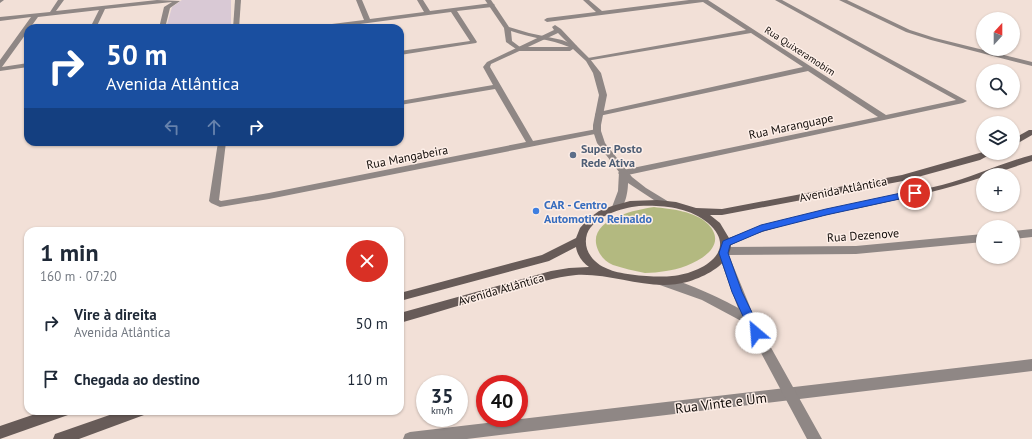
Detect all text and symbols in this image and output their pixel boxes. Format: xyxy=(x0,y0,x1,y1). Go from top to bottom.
north arrow xyxy=(976,12,1020,56)
map controls xyxy=(976,12,1020,264)
street label: Rua Quixeramobim xyxy=(762,23,838,79)
text: 50 m xyxy=(106,36,167,73)
icon: right xyxy=(40,40,92,92)
button: search xyxy=(976,64,1020,108)
text: Avenida Atlântica xyxy=(106,72,239,95)
street label: Rua Maranguape xyxy=(747,110,835,142)
icon: left xyxy=(161,116,183,138)
icon: ahead xyxy=(203,116,225,138)
icon: right xyxy=(245,116,267,138)
button: layers xyxy=(976,116,1020,160)
place label: Super Posto Rede Ativa xyxy=(581,141,643,170)
street label: Rua Mangabeira xyxy=(365,142,449,172)
marker: Super Posto Rede Ativa xyxy=(568,150,578,160)
button: + xyxy=(976,168,1020,212)
street label: Avenida Atlântica xyxy=(798,173,888,205)
pin xyxy=(898,176,932,210)
icon: arrive xyxy=(904,182,926,204)
place label: CAR - Centro Automotivo Reinaldo xyxy=(544,197,652,226)
marker: CAR - Centro Automotivo Reinaldo xyxy=(531,206,541,216)
button: − xyxy=(976,220,1020,264)
street label: Rua Dezenove xyxy=(826,225,900,245)
text: 1 min xyxy=(40,237,99,268)
button: close xyxy=(346,240,388,282)
text: 160 m · 07:20 xyxy=(40,268,117,285)
street label: Avenida Atlântica xyxy=(456,270,546,308)
text: Vire à direita xyxy=(74,305,157,324)
icon: right xyxy=(40,312,62,334)
position arrow xyxy=(735,312,777,354)
text: 50 m xyxy=(355,314,388,333)
text: Avenida Atlântica xyxy=(74,324,170,341)
icon: arrive xyxy=(40,368,62,390)
text: Chegada ao destino xyxy=(74,370,200,389)
text: 110 m xyxy=(347,370,388,389)
speed limit sign: 40 xyxy=(476,375,528,427)
text: 35 xyxy=(431,383,453,409)
street label: Rua Vinte e Um xyxy=(674,388,768,418)
text: km/h xyxy=(431,404,453,417)

